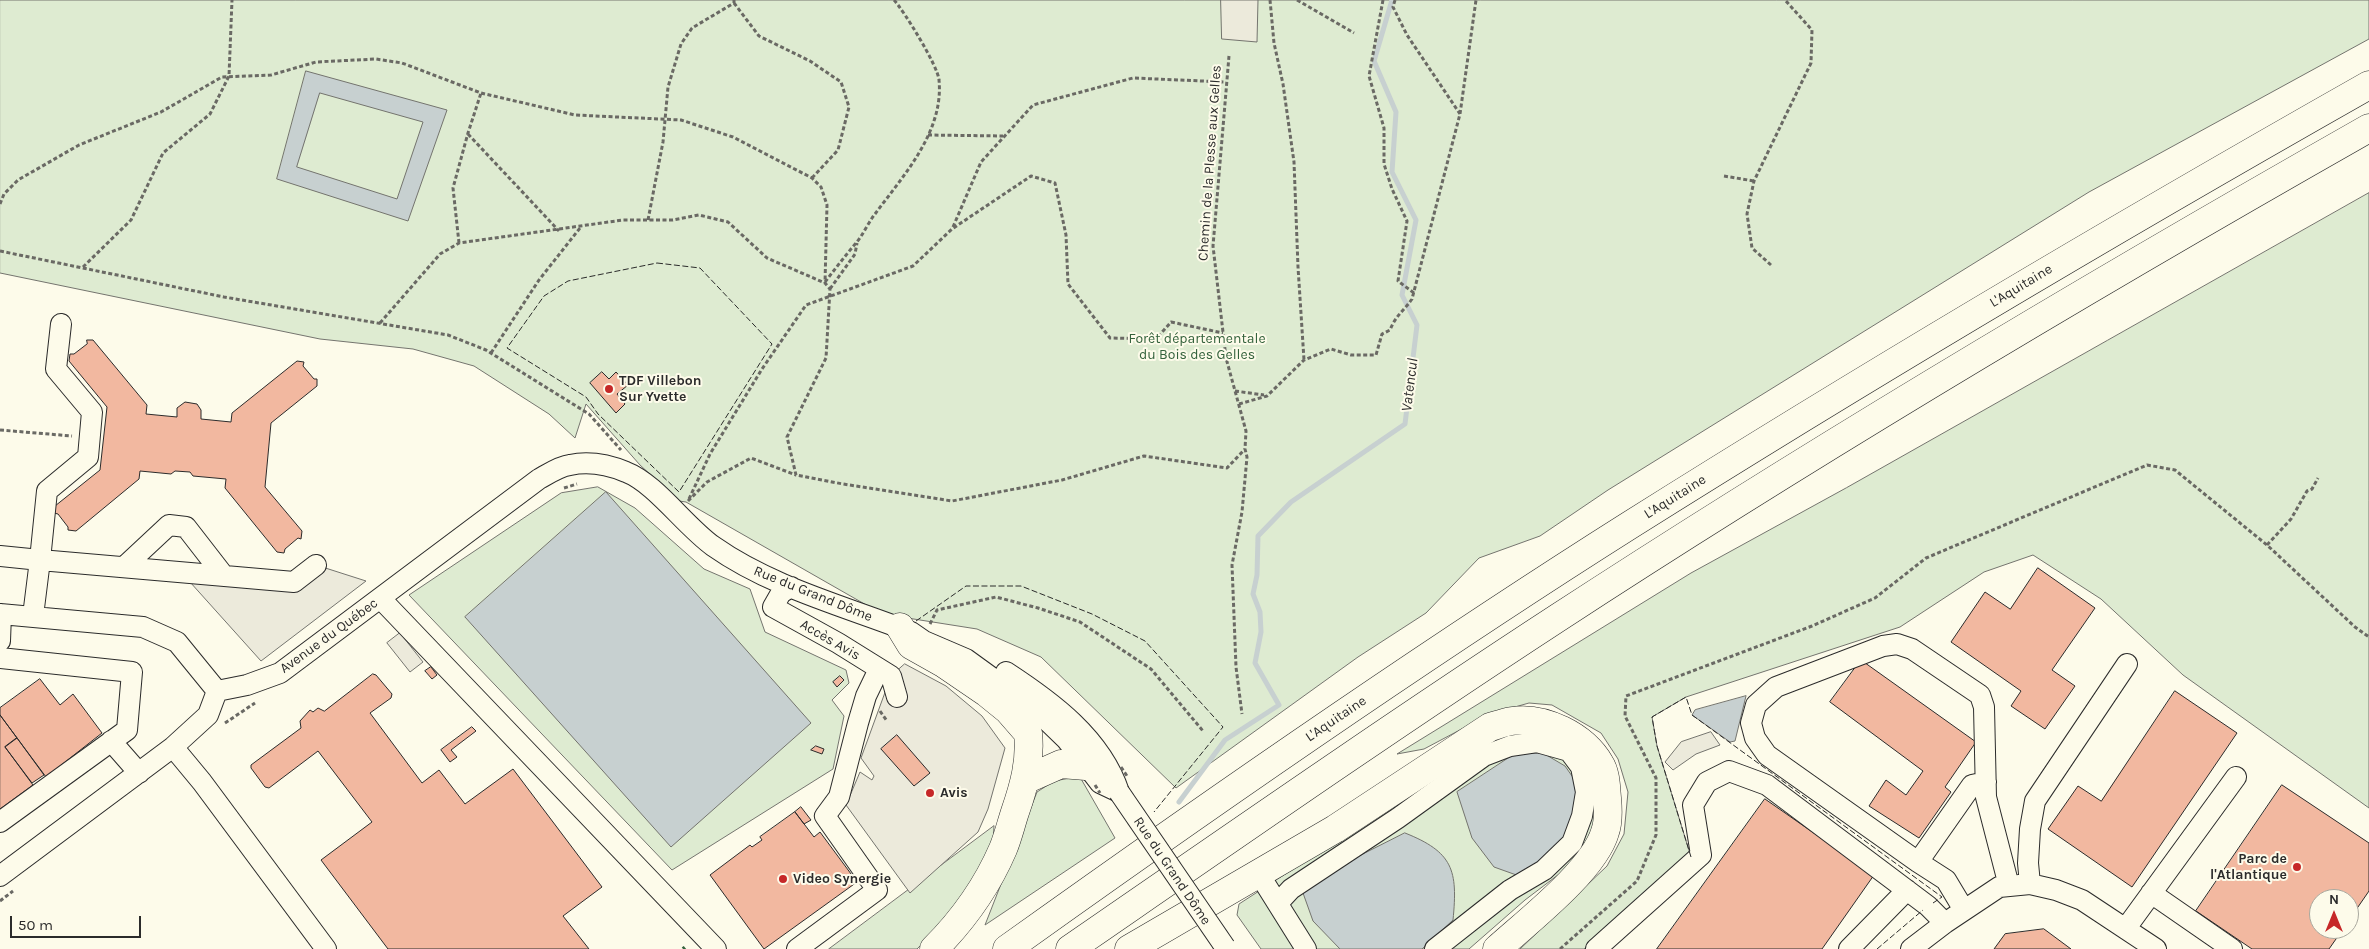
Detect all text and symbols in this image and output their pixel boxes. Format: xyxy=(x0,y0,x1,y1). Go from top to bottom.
street label: Chemin de la Plesse aux Gelles xyxy=(1195,64,1225,262)
street label: L'Aquitaine xyxy=(1987,261,2055,311)
park label: Forêt départementale du Bois des Gelles xyxy=(1128,331,1266,364)
water label: Vatencul xyxy=(1398,357,1422,413)
place label: TDF Villebon Sur Yvette xyxy=(619,373,701,406)
marker: TDF Villebon Sur Yvette xyxy=(603,383,615,395)
street label: L'Aquitaine xyxy=(1641,471,1709,523)
street label: Rue du Grand Dôme xyxy=(751,562,875,626)
street label: Avenue du Québec xyxy=(277,595,381,677)
street label: Accès Avis xyxy=(797,616,863,664)
street label: L'Aquitaine xyxy=(1302,692,1370,746)
place label: Avis xyxy=(940,785,968,801)
marker: Avis xyxy=(924,787,936,799)
street label: Rue du Grand Dôme xyxy=(1130,814,1214,928)
place label: Parc de l'Atlantique xyxy=(2210,851,2287,884)
marker: Parc de l'Atlantique xyxy=(2291,861,2303,873)
place label: Video Synergie xyxy=(793,871,891,887)
marker: Video Synergie xyxy=(777,873,789,885)
north arrow xyxy=(2309,889,2359,939)
text: N xyxy=(2329,891,2339,908)
scale bar xyxy=(12,906,144,938)
text: 50 m xyxy=(18,916,53,934)

